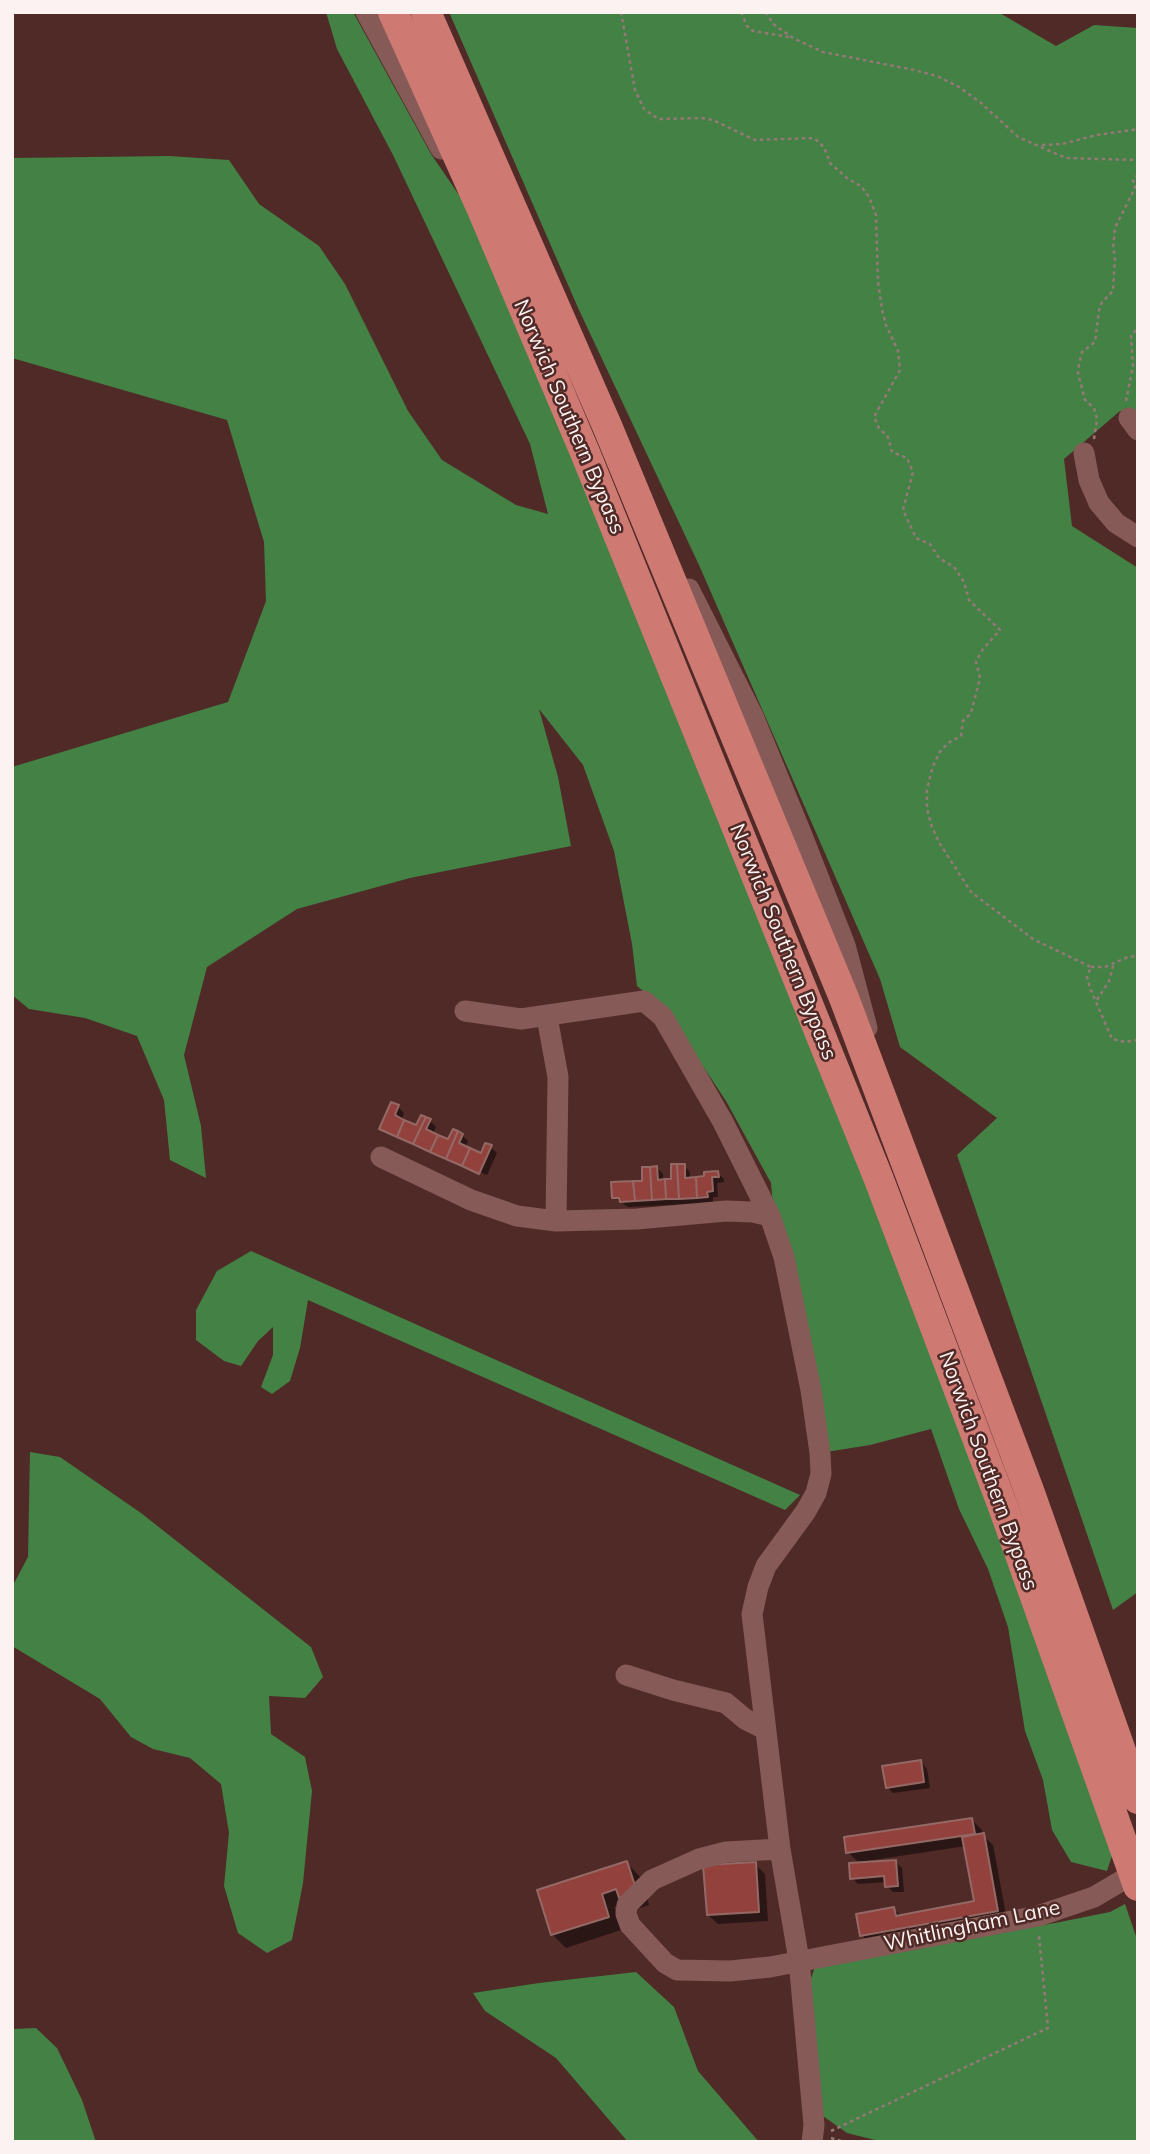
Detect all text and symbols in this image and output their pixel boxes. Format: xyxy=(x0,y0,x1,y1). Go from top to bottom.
street label: Norwich Southern Bypass xyxy=(508,296,630,538)
street label: Norwich Southern Bypass xyxy=(724,820,842,1064)
street label: Norwich Southern Bypass xyxy=(933,1348,1043,1594)
street label: Whitlingham Lane xyxy=(882,1895,1062,1957)

